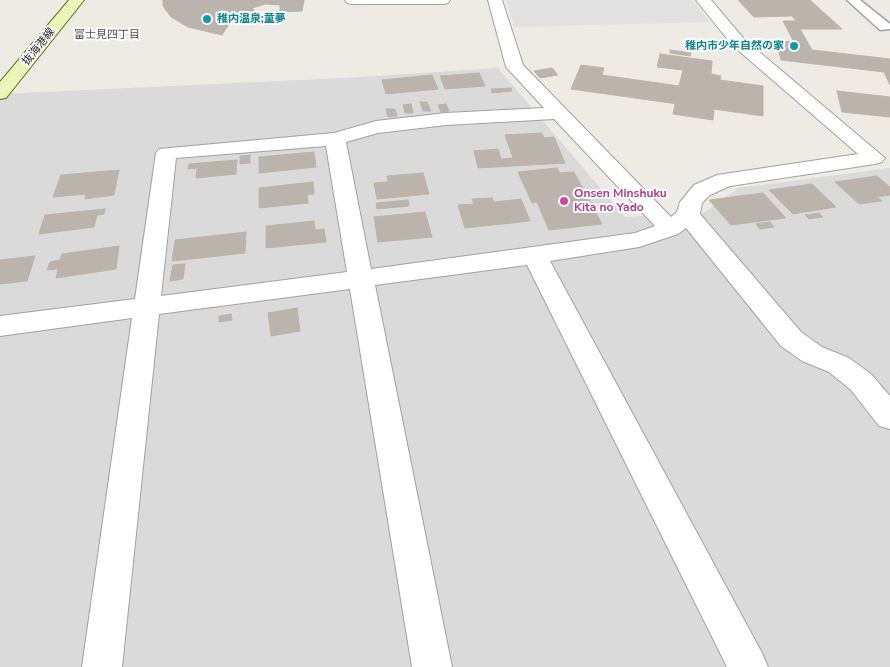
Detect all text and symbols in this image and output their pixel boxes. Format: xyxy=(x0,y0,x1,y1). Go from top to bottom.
place label: 稚内温泉;童夢 xyxy=(217,12,286,26)
marker: 稚内温泉;童夢 xyxy=(201,13,213,25)
street label: 抜海港線 xyxy=(20,26,58,68)
district label: 富士見四丁目 xyxy=(74,28,140,42)
place label: 稚内市少年自然の家 xyxy=(685,39,784,53)
marker: 稚内市少年自然の家 xyxy=(788,40,800,52)
place label: Onsen Minshuku Kita no Yado xyxy=(574,187,667,215)
marker: Onsen Minshuku Kita no Yado xyxy=(558,195,570,207)

